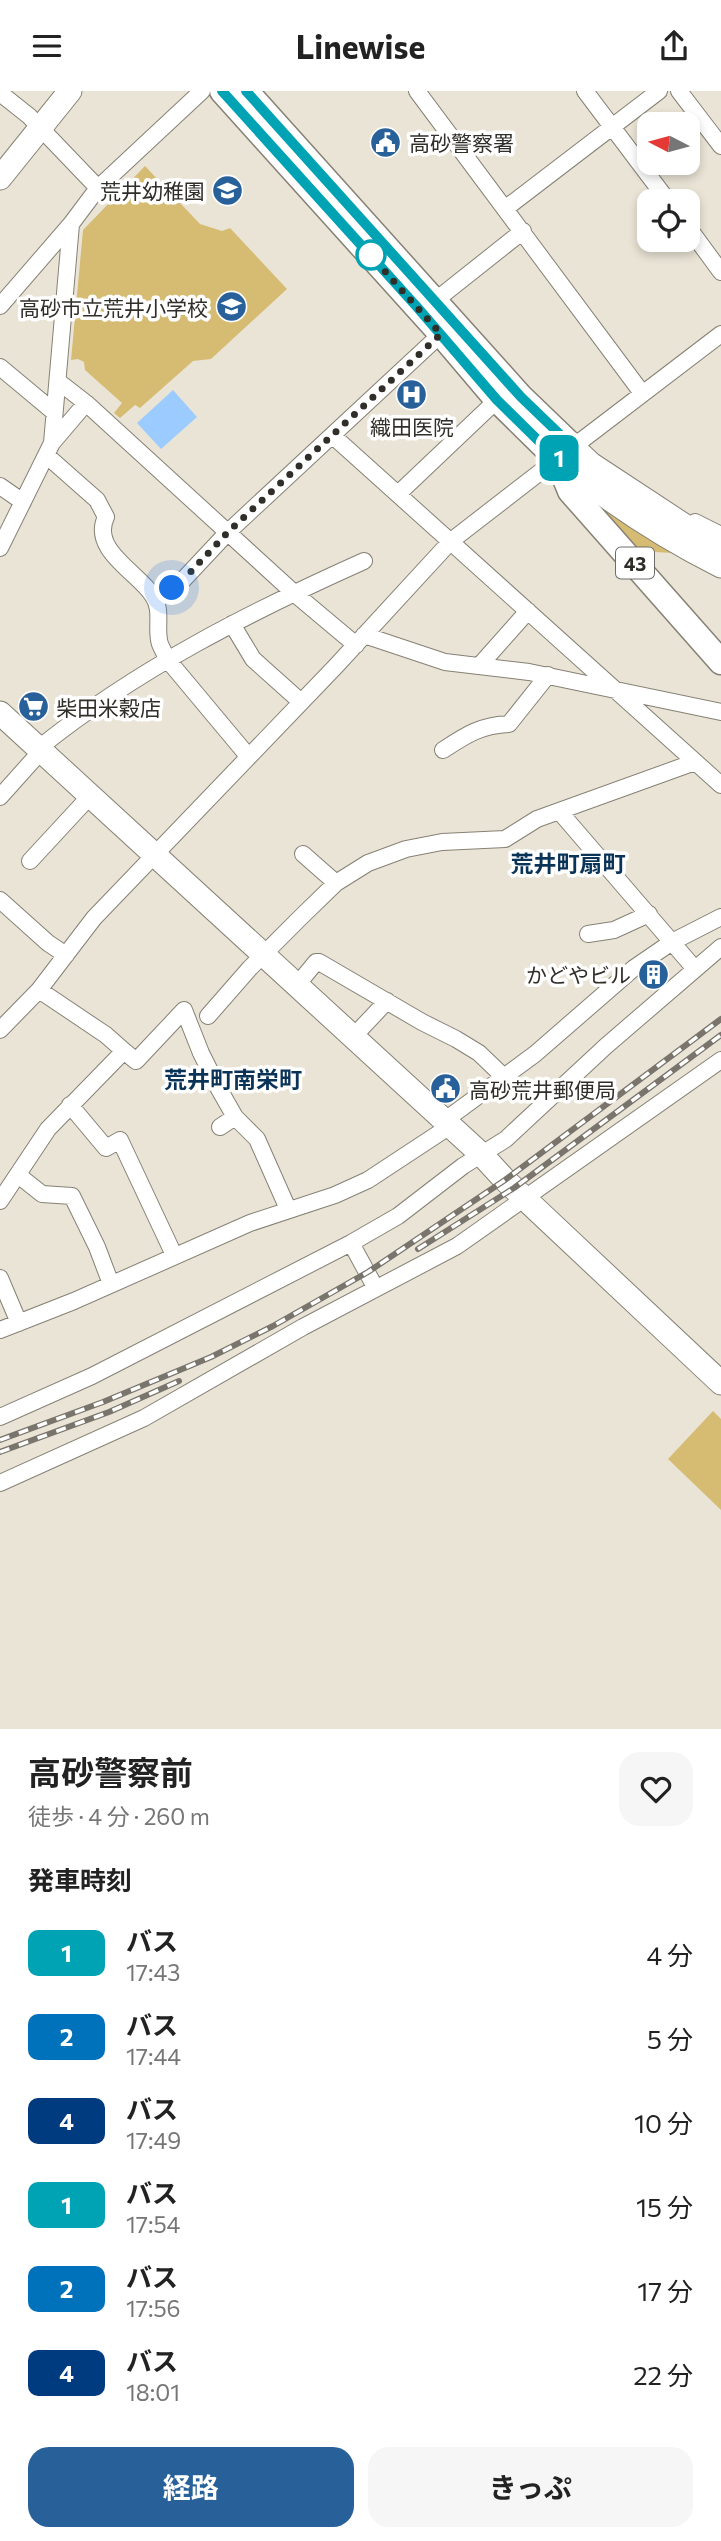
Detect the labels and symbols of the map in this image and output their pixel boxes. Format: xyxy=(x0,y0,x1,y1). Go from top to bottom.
north arrow xyxy=(637,112,700,175)
public building icon: 高砂警察署 xyxy=(369,125,403,159)
place label: 高砂警察署 xyxy=(409,130,514,155)
school or university icon: 荒井幼稚園 xyxy=(211,173,245,207)
place label: 荒井幼稚園 xyxy=(100,178,205,203)
unlabelled marker xyxy=(356,240,386,270)
school or university icon: 高砂市立荒井小学校 xyxy=(214,290,248,324)
place label: 高砂市立荒井小学校 xyxy=(19,295,208,320)
hospital icon: 織田医院 xyxy=(395,377,429,411)
place label: 織田医院 xyxy=(370,414,454,439)
line badge: 1 xyxy=(536,435,582,481)
road number: 43 xyxy=(616,548,654,579)
your location xyxy=(154,570,189,605)
supermarket icon: 柴田米穀店 xyxy=(16,690,50,724)
place label: 柴田米穀店 xyxy=(56,695,161,720)
district label: 荒井町扇町 xyxy=(511,849,626,877)
building icon: かどやビル xyxy=(637,957,671,991)
place label: かどやビル xyxy=(526,962,631,987)
district label: 荒井町南栄町 xyxy=(164,1065,302,1093)
public building icon: 高砂荒井郵便局 xyxy=(429,1072,463,1106)
place label: 高砂荒井郵便局 xyxy=(469,1077,616,1102)

